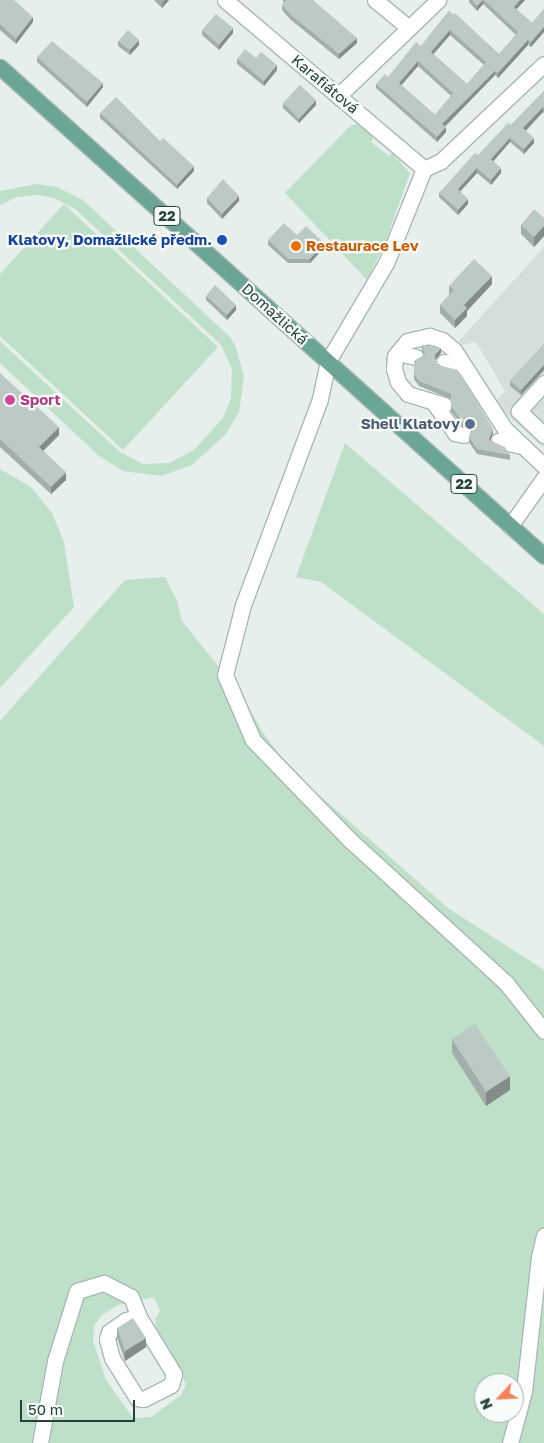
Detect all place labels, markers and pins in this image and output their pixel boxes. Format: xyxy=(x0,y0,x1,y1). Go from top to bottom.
place label: Klatovy, Domažlické předm. xyxy=(8,231,212,249)
marker: Klatovy, Domažlické předm. xyxy=(216,234,228,246)
place label: Restaurace Lev xyxy=(306,237,419,255)
marker: Restaurace Lev xyxy=(290,240,302,252)
place label: Sport xyxy=(20,391,60,409)
marker: Sport xyxy=(4,394,16,406)
place label: Shell Klatovy xyxy=(361,415,460,433)
marker: Shell Klatovy xyxy=(464,418,476,430)

